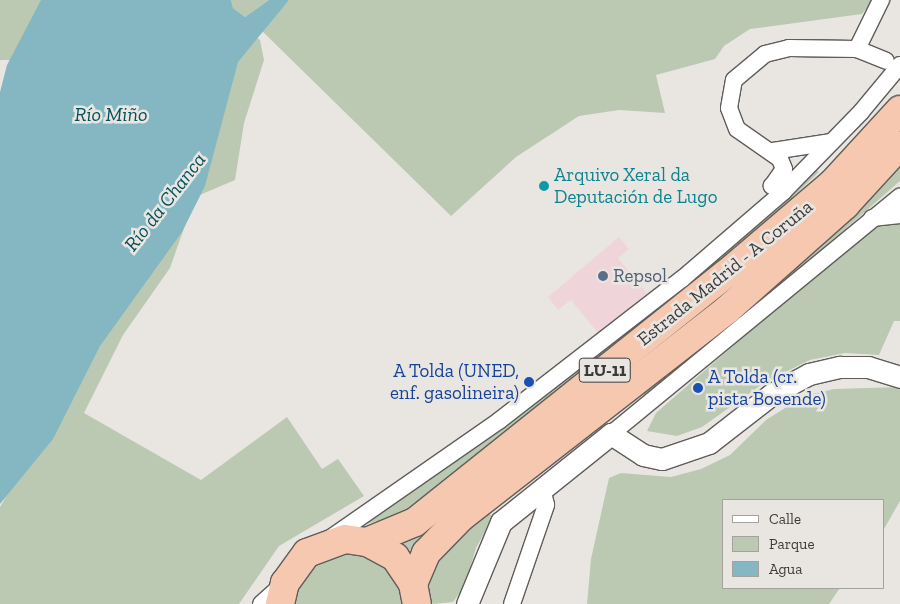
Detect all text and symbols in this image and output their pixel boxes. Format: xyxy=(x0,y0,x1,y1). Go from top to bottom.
water label: Río Miño xyxy=(74,102,148,126)
water label: Río da Chanca xyxy=(119,148,211,256)
place label: Arquivo Xeral da Deputación de Lugo xyxy=(554,164,717,208)
marker: Arquivo Xeral da Deputación de Lugo xyxy=(538,180,550,192)
street label: Estrada Madrid - A Coruña xyxy=(632,195,818,351)
place label: Repsol xyxy=(613,265,667,287)
marker: Repsol xyxy=(597,270,609,282)
road number: LU-11 xyxy=(579,354,631,386)
place label: A Tolda (UNED, enf. gasolineira) xyxy=(390,360,519,404)
place label: A Tolda (cr. pista Bosende) xyxy=(708,366,826,410)
marker: A Tolda (UNED, enf. gasolineira) xyxy=(523,376,535,388)
marker: A Tolda (cr. pista Bosende) xyxy=(692,382,704,394)
legend xyxy=(722,499,885,589)
text: Calle xyxy=(769,510,801,528)
text: Parque xyxy=(769,535,815,553)
text: Agua xyxy=(769,560,802,578)

